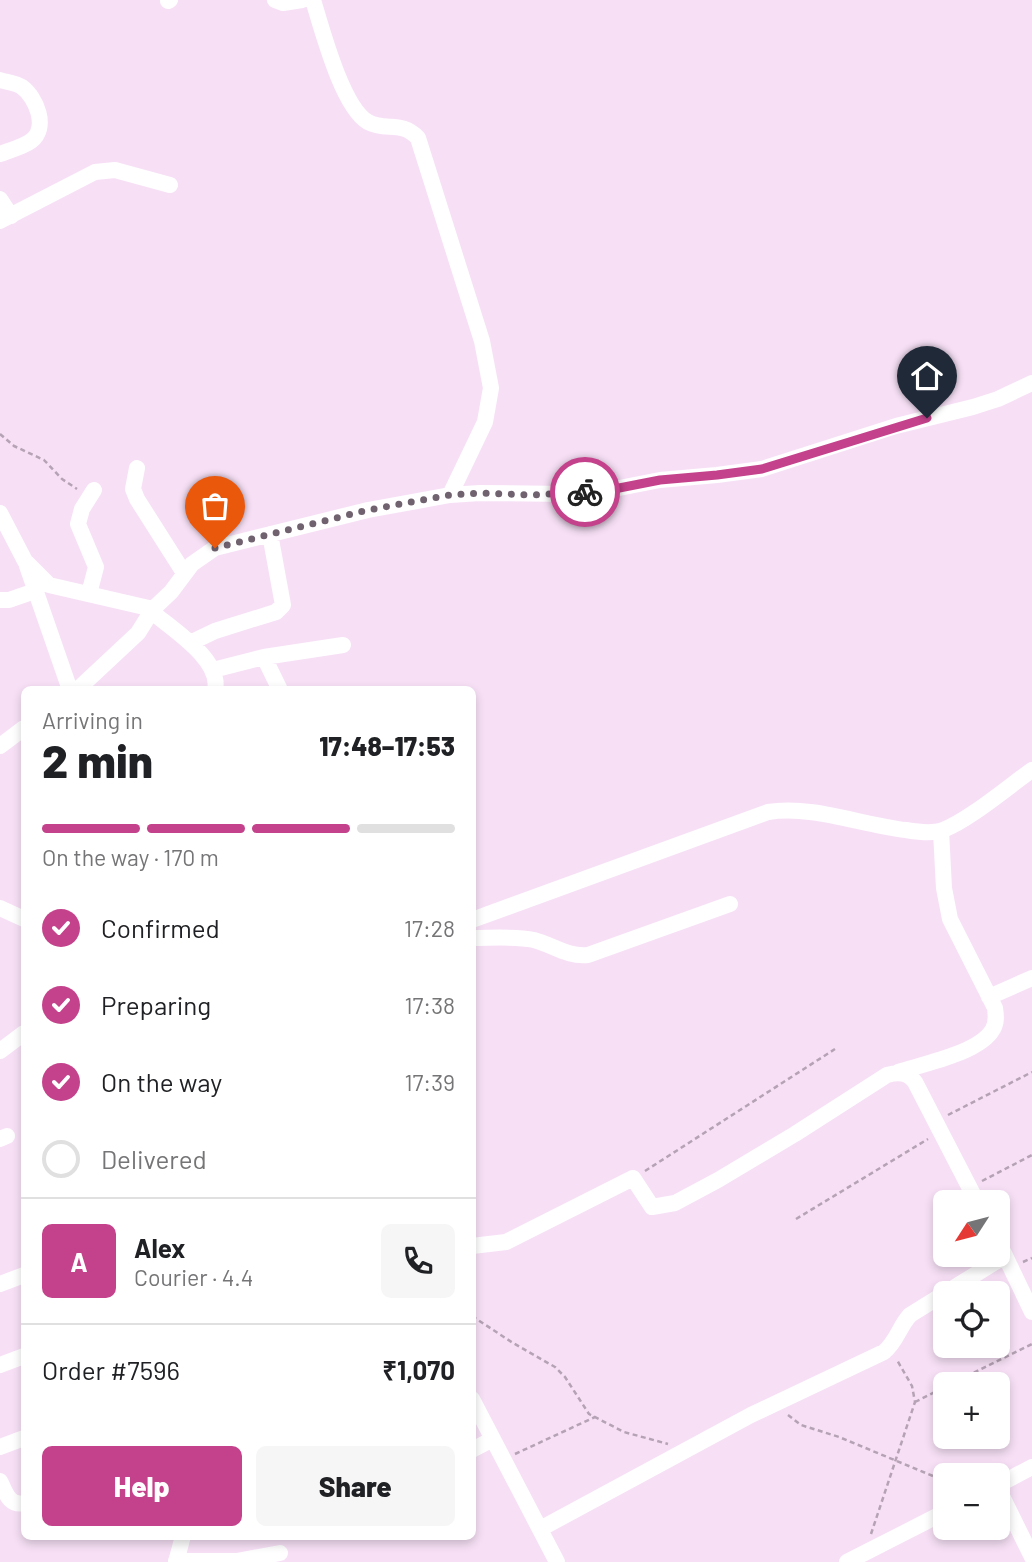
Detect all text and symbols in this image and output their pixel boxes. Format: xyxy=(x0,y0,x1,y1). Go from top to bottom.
pin xyxy=(897,346,957,418)
icon: home xyxy=(908,357,946,395)
courier xyxy=(550,457,620,527)
icon: bike xyxy=(566,473,604,511)
pin xyxy=(185,476,245,548)
icon: bag xyxy=(196,487,234,525)
text: Arriving in xyxy=(42,706,143,734)
text: 17:48–17:53 xyxy=(319,730,455,761)
text: 2 min xyxy=(42,732,153,787)
text: On the way · 170 m xyxy=(42,843,219,871)
icon: check xyxy=(42,909,80,947)
text: Confirmed xyxy=(101,912,220,943)
text: 17:28 xyxy=(404,914,455,942)
icon: check xyxy=(42,986,80,1024)
text: Preparing xyxy=(101,989,211,1020)
text: 17:38 xyxy=(404,991,455,1019)
icon: check xyxy=(42,1063,80,1101)
text: On the way xyxy=(101,1066,222,1097)
text: 17:39 xyxy=(404,1068,455,1096)
text: Delivered xyxy=(101,1143,207,1174)
north arrow xyxy=(933,1190,1010,1267)
map controls xyxy=(933,1190,1010,1540)
button: phone xyxy=(381,1224,455,1298)
text: Alex xyxy=(134,1232,185,1263)
text: A xyxy=(70,1246,88,1277)
text: Courier · 4.4 xyxy=(134,1263,253,1291)
button: locate xyxy=(933,1281,1010,1358)
text: Order #7596 xyxy=(42,1354,180,1385)
text: ₹1,070 xyxy=(382,1354,455,1385)
button: + xyxy=(933,1372,1010,1449)
button: Help xyxy=(42,1446,242,1526)
button: Share xyxy=(256,1446,455,1526)
button: − xyxy=(933,1463,1010,1540)

